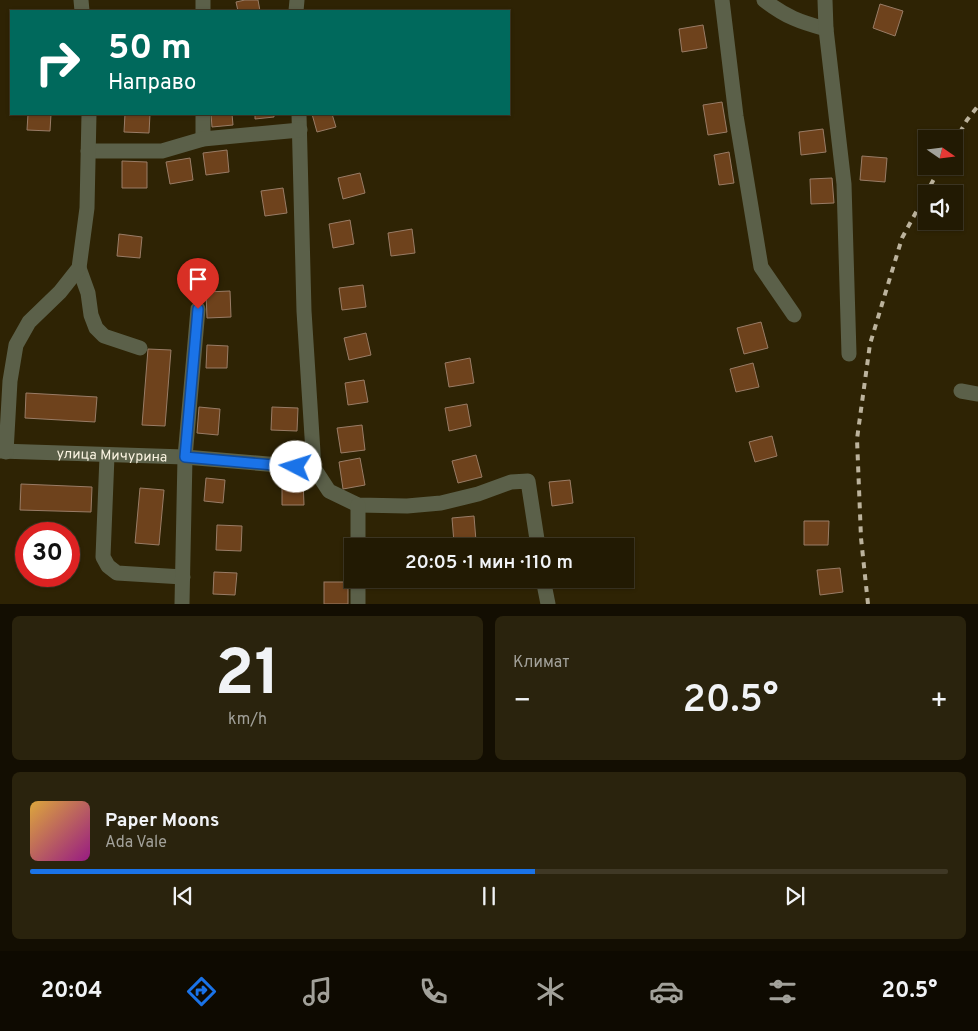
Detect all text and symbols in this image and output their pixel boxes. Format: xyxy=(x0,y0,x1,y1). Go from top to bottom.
text: 50 m xyxy=(108,27,192,71)
icon: right xyxy=(25,30,90,95)
text: Направо xyxy=(108,70,196,97)
north arrow xyxy=(918,130,962,175)
map controls xyxy=(918,130,963,230)
button: sound xyxy=(918,185,963,230)
pin xyxy=(177,258,219,309)
icon: arrive xyxy=(184,265,212,293)
position arrow xyxy=(269,440,321,492)
street label: улица Мичурина xyxy=(56,446,168,466)
speed limit sign: 30 xyxy=(15,522,80,587)
text: 20:05 · 1 мин · 110 m xyxy=(405,551,573,575)
text: 21 xyxy=(215,636,280,718)
text: Климат xyxy=(513,653,570,673)
text: 20.5° xyxy=(682,677,779,726)
text: − xyxy=(513,684,531,720)
text: + xyxy=(930,684,948,720)
text: km/h xyxy=(228,710,267,730)
text: Paper Moons xyxy=(105,809,219,833)
text: Ada Vale xyxy=(105,833,167,853)
icon: previous xyxy=(169,882,197,910)
icon: pause xyxy=(475,882,503,910)
icon: next xyxy=(781,882,809,910)
icon: directions xyxy=(184,974,219,1009)
icon: music xyxy=(300,974,335,1009)
icon: phone xyxy=(416,974,451,1009)
icon: climate xyxy=(533,974,568,1009)
icon: car xyxy=(649,974,684,1009)
icon: filters xyxy=(765,974,800,1009)
text: 20:04 xyxy=(41,978,103,1005)
text: 20.5° xyxy=(881,978,937,1005)

